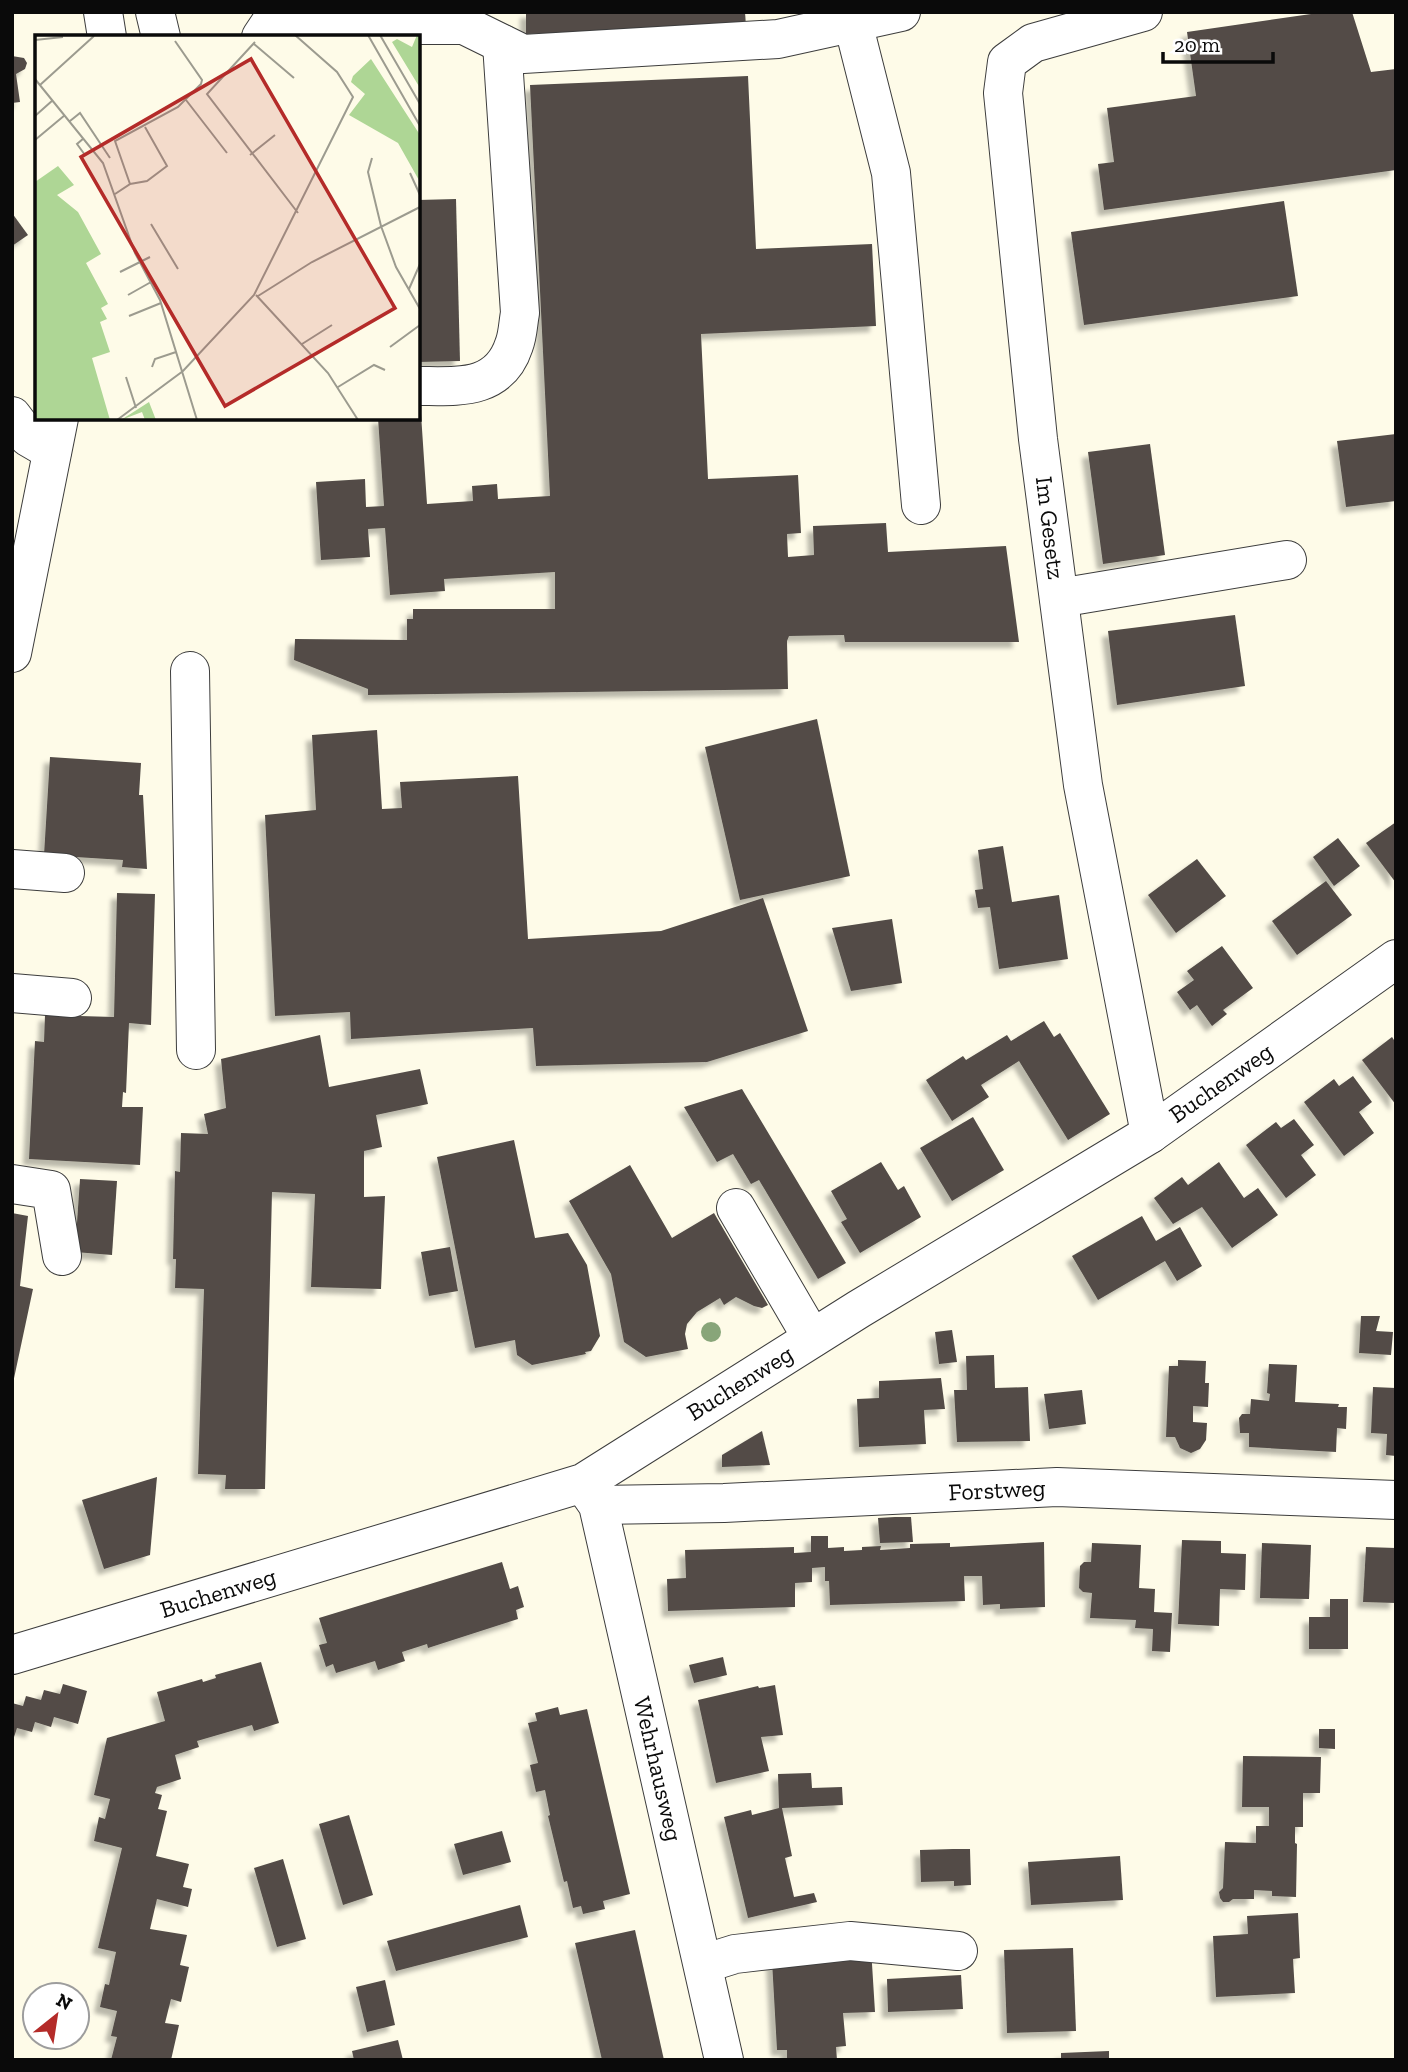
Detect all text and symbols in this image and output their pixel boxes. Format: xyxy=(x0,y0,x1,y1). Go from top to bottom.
scale bar xyxy=(1163,21,1273,65)
text: 20 m xyxy=(1174,32,1220,57)
inset map xyxy=(35,35,420,420)
street label: Im Gesetz xyxy=(1030,475,1071,581)
street label: Buchenweg xyxy=(1163,1036,1278,1129)
street label: Buchenweg xyxy=(681,1339,798,1427)
street label: Forstweg xyxy=(948,1472,1046,1507)
street label: Buchenweg xyxy=(156,1561,279,1624)
street label: Wehrhausweg xyxy=(628,1694,689,1844)
north arrow xyxy=(21,1981,91,2051)
text: N xyxy=(52,1988,76,2015)

